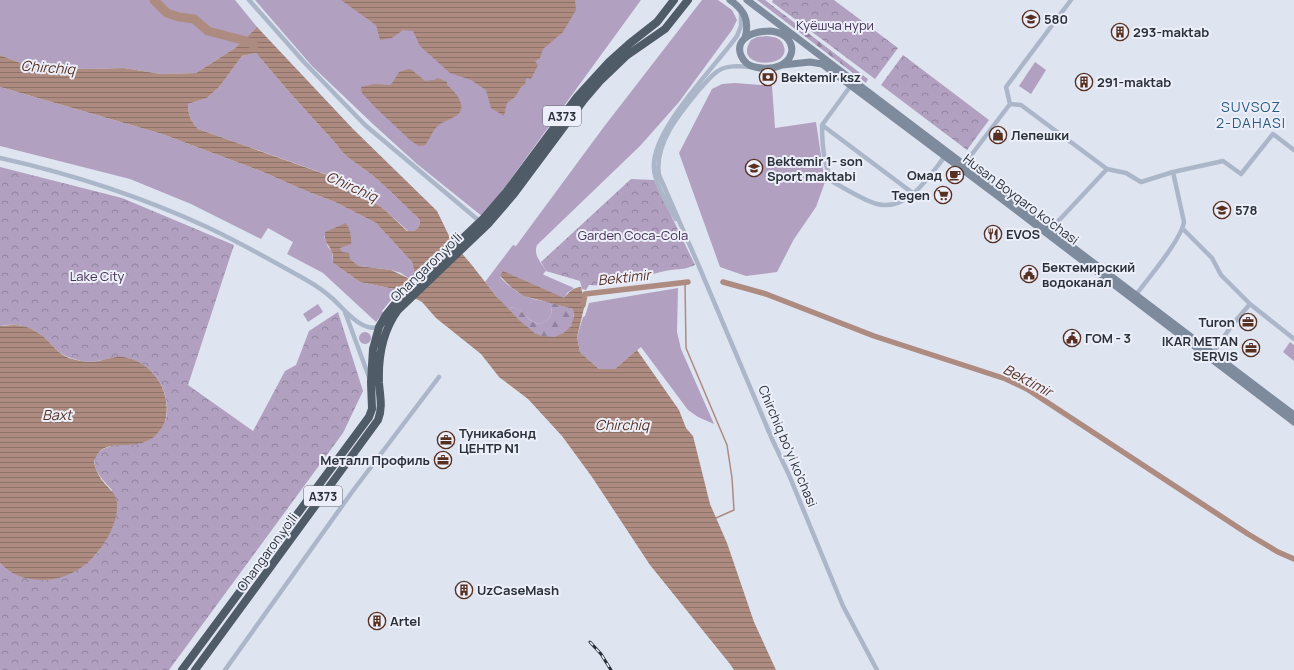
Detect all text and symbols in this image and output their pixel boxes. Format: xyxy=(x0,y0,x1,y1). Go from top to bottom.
school or university icon: 580 xyxy=(1021,9,1041,29)
place label: 580 xyxy=(1044,10,1068,28)
park label: Куёшча нури xyxy=(796,16,874,34)
building icon: 293-maktab xyxy=(1110,22,1130,42)
place label: 293-maktab xyxy=(1133,23,1209,41)
water label: Chirchiq xyxy=(20,56,77,78)
bank icon: Bektemir ksz xyxy=(758,67,778,87)
place label: Bektemir ksz xyxy=(781,68,861,86)
building icon: 291-maktab xyxy=(1074,72,1094,92)
place label: 291-maktab xyxy=(1097,73,1171,91)
district label: SUVSOZ 2-DAHASI xyxy=(1216,97,1286,132)
road number: A373 xyxy=(543,106,581,126)
shop icon: Лепешки xyxy=(988,125,1008,145)
place label: Лепешки xyxy=(1011,126,1069,144)
street label: Husan Boyqaro ko'chasi xyxy=(959,150,1083,248)
place label: Bektemir 1- son Sport maktabi xyxy=(767,152,863,185)
school or university icon: Bektemir 1- son Sport maktabi xyxy=(744,158,764,178)
cafe icon: Омад xyxy=(945,165,965,185)
water label: Chirchiq xyxy=(323,166,382,206)
place label: Омад xyxy=(907,166,942,184)
supermarket icon: Tegen xyxy=(933,185,953,205)
place label: Tegen xyxy=(892,186,930,204)
school or university icon: 578 xyxy=(1212,200,1232,220)
place label: 578 xyxy=(1235,201,1258,219)
restaurant icon: EVOS xyxy=(983,224,1003,244)
place label: EVOS xyxy=(1006,225,1040,243)
park label: Garden Coca-Cola xyxy=(578,226,688,244)
street label: Ohangaron yoʻli xyxy=(386,228,466,306)
place label: Бектемирский водоканал xyxy=(1042,258,1135,291)
public building icon: Бектемирский водоканал xyxy=(1019,264,1039,284)
water label: Bektimir xyxy=(597,265,653,289)
park label: Lake City xyxy=(70,267,124,285)
office icon: Turon xyxy=(1238,312,1258,332)
place label: Turon xyxy=(1198,313,1235,331)
public building icon: ГОМ - 3 xyxy=(1062,328,1082,348)
place label: ГОМ - 3 xyxy=(1085,329,1131,347)
place label: IKAR METAN SERVIS xyxy=(1162,332,1238,365)
office icon: IKAR METAN SERVIS xyxy=(1241,338,1261,358)
water label: Bektimir xyxy=(1000,359,1057,402)
street label: Chirchiq bo'yi ko'chasi xyxy=(754,382,822,510)
water label: Baхt xyxy=(42,405,73,424)
water label: Chirchiq xyxy=(595,415,651,434)
place label: Туникабонд ЦЕНТР N1 xyxy=(459,424,536,457)
office icon: Туникабонд ЦЕНТР N1 xyxy=(436,430,456,450)
office icon: Металл Профиль xyxy=(433,450,453,470)
place label: Металл Профиль xyxy=(320,451,430,469)
road number: A373 xyxy=(304,486,342,506)
street label: Ohangaron yoʻli xyxy=(232,509,302,595)
building icon: UzCaseMash xyxy=(454,580,474,600)
place label: UzCaseMash xyxy=(477,581,559,599)
building icon: Artel xyxy=(367,611,387,631)
place label: Artel xyxy=(390,612,421,630)

